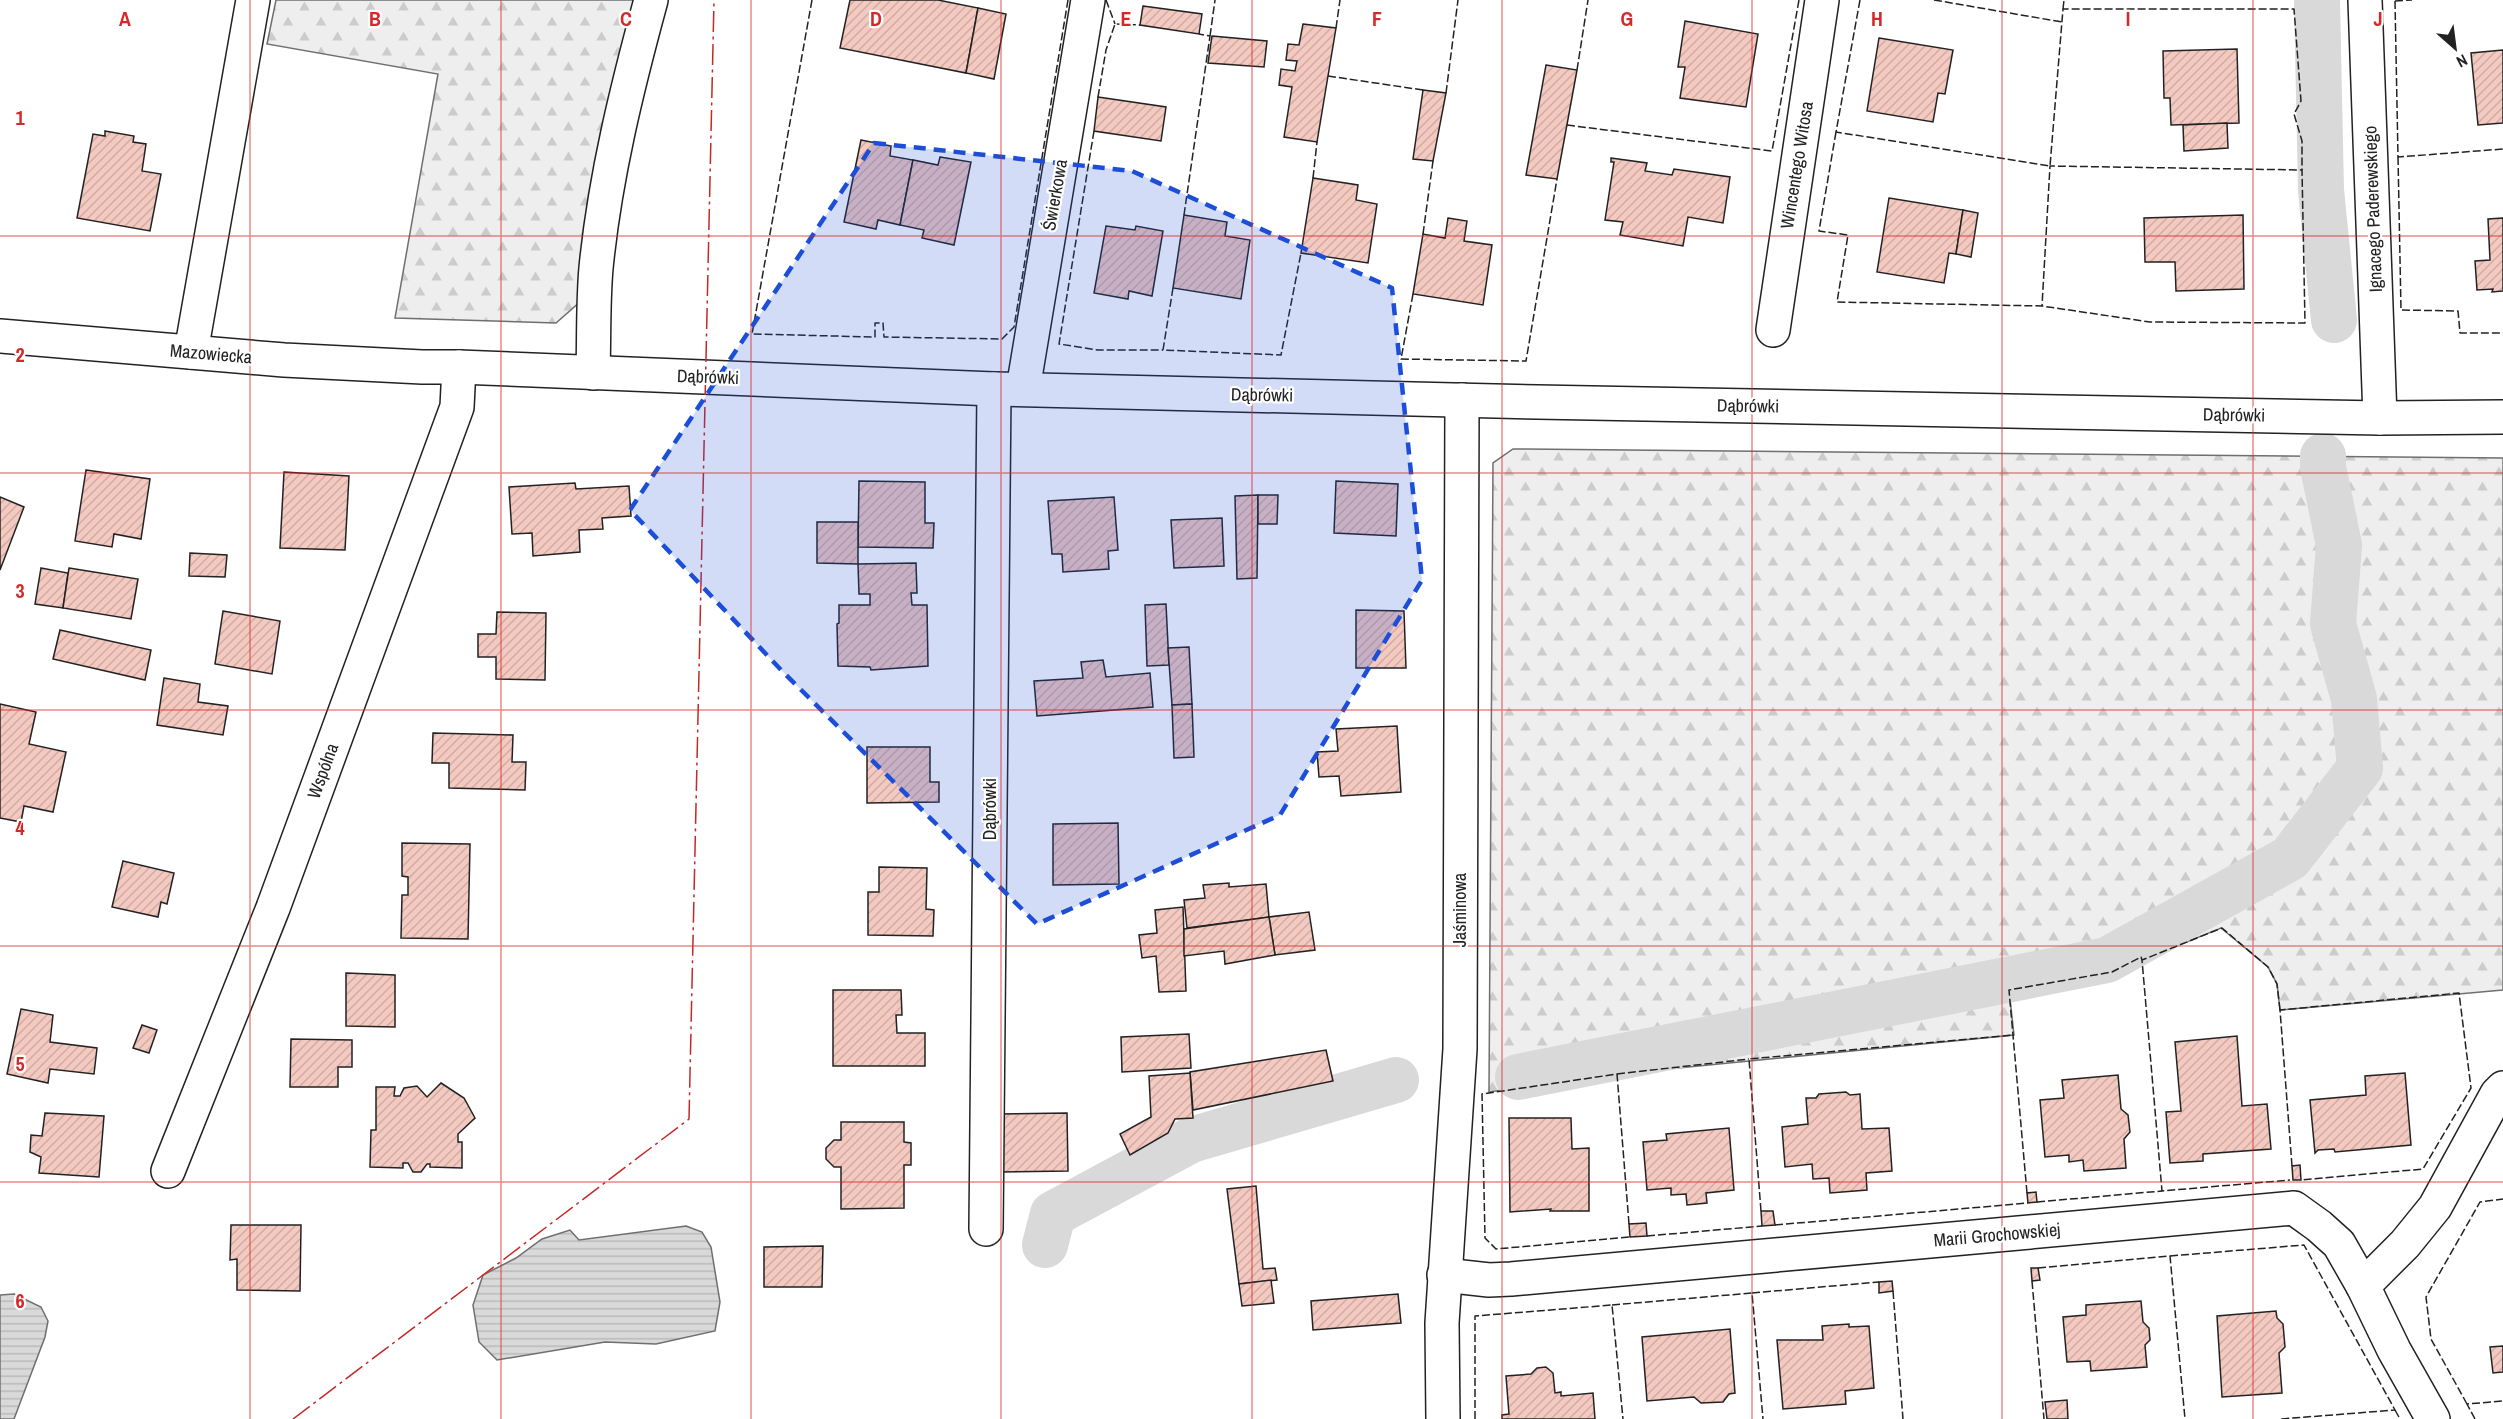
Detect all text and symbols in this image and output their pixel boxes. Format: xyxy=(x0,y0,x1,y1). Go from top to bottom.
text: A xyxy=(119,5,131,32)
text: B xyxy=(369,5,381,32)
text: C xyxy=(620,5,632,32)
text: D xyxy=(870,5,882,32)
text: E xyxy=(1121,5,1132,32)
text: F xyxy=(1372,5,1382,32)
text: G xyxy=(1621,5,1633,32)
text: H xyxy=(1871,5,1883,32)
text: I xyxy=(2126,5,2130,32)
text: J xyxy=(2373,5,2383,32)
north arrow xyxy=(2425,18,2485,78)
text: N xyxy=(2453,49,2471,73)
street label: Wincentego Witosa xyxy=(1774,99,1819,230)
text: 1 xyxy=(15,104,25,131)
street label: Ignacego Paderewskiego xyxy=(2357,125,2388,293)
street label: Świerkowa xyxy=(1036,157,1073,233)
street label: Mazowiecka xyxy=(169,337,253,370)
text: 2 xyxy=(15,341,25,368)
street label: Dąbrówki xyxy=(676,363,740,390)
street label: Dąbrówki xyxy=(1231,381,1293,408)
street label: Dąbrówki xyxy=(1717,392,1779,419)
street label: Dąbrówki xyxy=(2203,401,2265,428)
text: 3 xyxy=(15,577,25,604)
street label: Wspólna xyxy=(301,740,344,802)
street label: Dąbrówki xyxy=(977,778,1002,840)
text: 4 xyxy=(15,814,25,841)
street label: Jaśminowa xyxy=(1447,873,1472,947)
text: 5 xyxy=(15,1050,25,1077)
street label: Marii Grochowskiej xyxy=(1933,1217,2061,1252)
text: 6 xyxy=(15,1287,25,1314)

